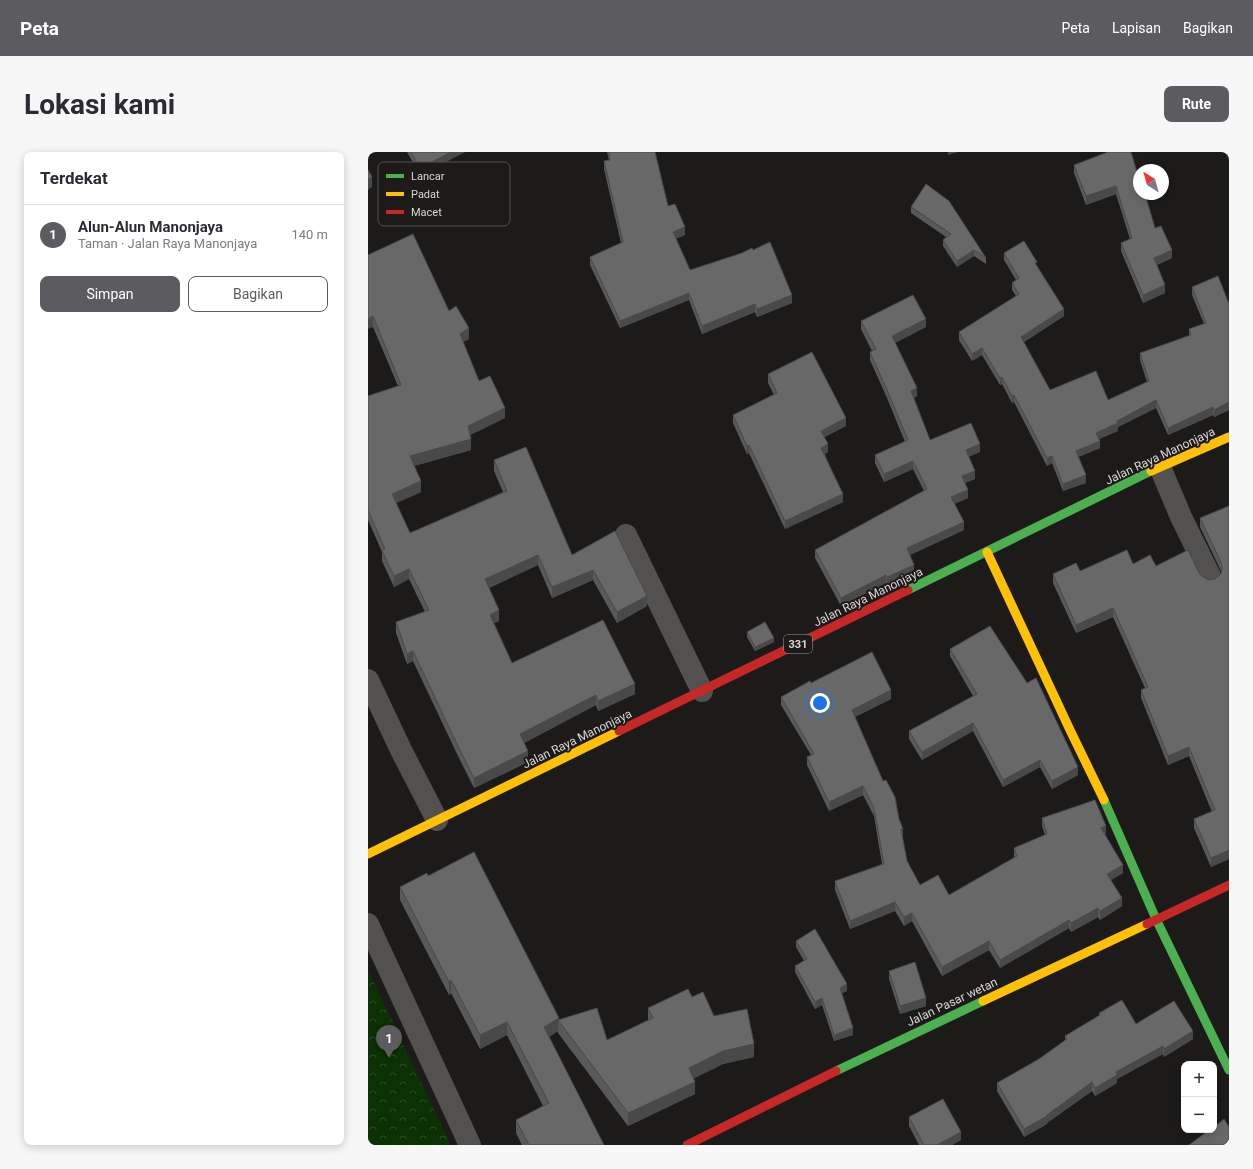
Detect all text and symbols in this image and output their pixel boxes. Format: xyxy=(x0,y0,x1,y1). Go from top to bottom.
text: Peta xyxy=(20,17,59,40)
text: Peta xyxy=(1062,20,1090,36)
text: Lapisan xyxy=(1112,20,1161,36)
text: Bagikan xyxy=(1183,20,1233,36)
button: Rute xyxy=(1164,86,1229,122)
text: Lokasi kami xyxy=(24,88,175,121)
legend xyxy=(378,162,510,226)
north arrow xyxy=(1133,164,1169,200)
text: Terdekat xyxy=(40,168,108,188)
text: Lancar xyxy=(411,170,445,183)
text: Padat xyxy=(411,188,440,201)
text: Macet xyxy=(411,206,442,219)
text: Alun-Alun Manonjaya xyxy=(78,218,223,236)
text: 1 xyxy=(49,227,57,242)
text: 140 m xyxy=(291,227,328,242)
text: Taman · Jalan Raya Manonjaya xyxy=(78,236,257,251)
button: Simpan xyxy=(40,276,180,312)
button: Bagikan xyxy=(188,276,328,312)
street label: Jalan Raya Manonjaya xyxy=(1103,424,1217,488)
street label: Jalan Raya Manonjaya xyxy=(811,564,925,630)
road number: 331 xyxy=(784,635,812,653)
your location xyxy=(810,693,830,713)
street label: Jalan Raya Manonjaya xyxy=(520,706,634,772)
street label: Jalan Pasar wetan xyxy=(904,975,1000,1029)
pin: 1 xyxy=(376,1025,402,1058)
map controls xyxy=(1181,1061,1217,1133)
button: + xyxy=(1181,1061,1217,1097)
button: − xyxy=(1181,1097,1217,1133)

